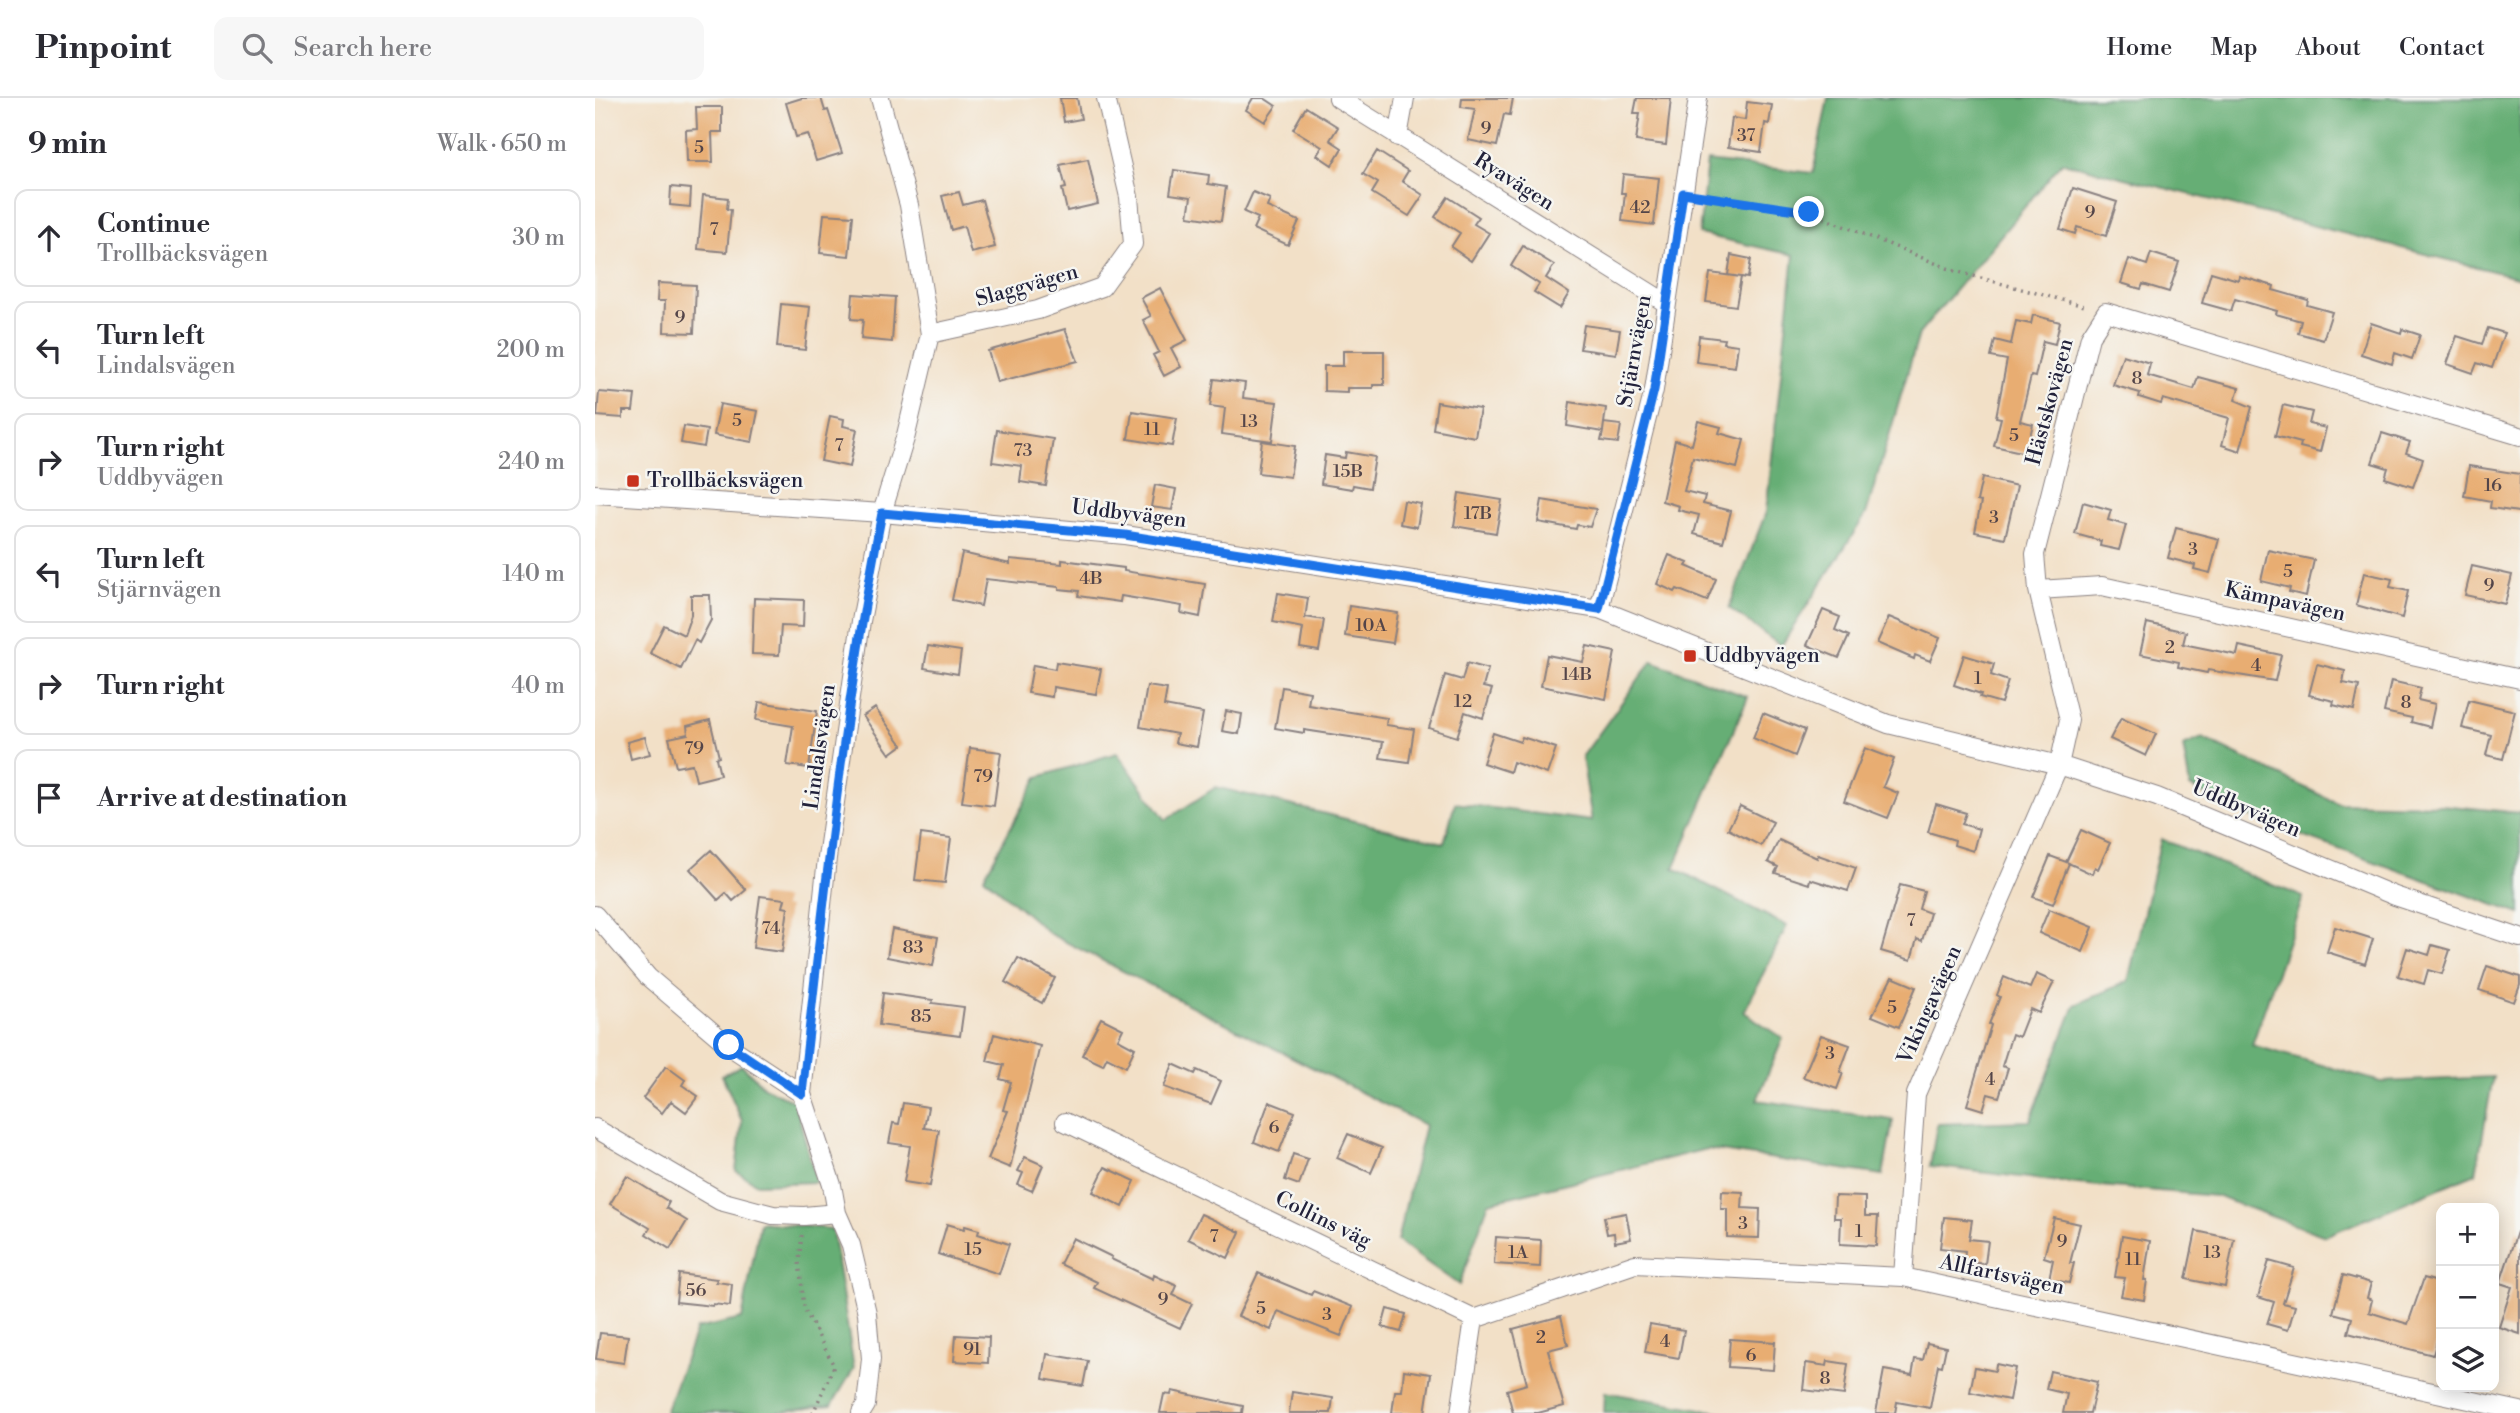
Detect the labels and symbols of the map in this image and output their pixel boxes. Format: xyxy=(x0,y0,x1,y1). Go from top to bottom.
house number: 9 xyxy=(1481,117,1492,140)
house number: 37 xyxy=(1737,124,1755,147)
house number: 5 xyxy=(694,136,704,159)
street label: Ryavägen xyxy=(1469,147,1559,217)
house number: 42 xyxy=(1630,196,1650,219)
route end xyxy=(1793,196,1824,227)
house number: 9 xyxy=(2085,201,2096,224)
house number: 7 xyxy=(709,218,719,241)
street label: Slaggvägen xyxy=(973,259,1082,313)
street label: Stjärnvägen xyxy=(1612,292,1658,409)
house number: 9 xyxy=(675,306,686,329)
street label: Hästskovägen xyxy=(2021,335,2080,468)
house number: 8 xyxy=(2131,367,2143,390)
house number: 5 xyxy=(732,409,742,432)
house number: 13 xyxy=(1240,410,1258,433)
house number: 11 xyxy=(1144,418,1160,441)
house number: 5 xyxy=(2009,424,2019,447)
house number: 7 xyxy=(834,434,844,457)
house number: 73 xyxy=(1014,439,1032,462)
house number: 15B xyxy=(1333,460,1363,483)
place label: Trollbäcksvägen xyxy=(647,468,804,494)
marker: Trollbäcksvägen xyxy=(625,473,641,489)
house number: 16 xyxy=(2484,474,2502,497)
street label: Uddbyvägen xyxy=(1070,494,1188,534)
house number: 17B xyxy=(1464,502,1492,525)
house number: 3 xyxy=(1989,506,1999,529)
house number: 3 xyxy=(2188,538,2198,561)
house number: 5 xyxy=(2283,560,2293,583)
house number: 4B xyxy=(1079,567,1103,590)
house number: 9 xyxy=(2484,574,2495,597)
street label: Kämpavägen xyxy=(2222,577,2348,628)
house number: 10A xyxy=(1355,614,1387,637)
house number: 2 xyxy=(2165,636,2175,659)
place label: Uddbyvägen xyxy=(1704,643,1820,669)
marker: Uddbyvägen xyxy=(1682,648,1698,664)
house number: 4 xyxy=(2251,654,2262,677)
house number: 14B xyxy=(1562,663,1592,686)
house number: 1 xyxy=(1974,667,1982,690)
street label: Lindalsvägen xyxy=(798,682,842,811)
house number: 12 xyxy=(1454,690,1472,713)
house number: 8 xyxy=(2400,691,2412,714)
house number: 79 xyxy=(684,737,704,760)
house number: 79 xyxy=(973,765,993,788)
street label: Uddbyvägen xyxy=(2188,774,2305,844)
house number: 7 xyxy=(1906,909,1916,932)
house number: 74 xyxy=(762,917,781,940)
house number: 83 xyxy=(903,936,924,959)
street label: Vikingavägen xyxy=(1892,941,1968,1069)
house number: 5 xyxy=(1887,996,1897,1019)
house number: 85 xyxy=(911,1005,932,1028)
route start xyxy=(713,1029,744,1060)
house number: 3 xyxy=(1825,1042,1835,1065)
house number: 4 xyxy=(1985,1068,1996,1091)
house number: 6 xyxy=(1269,1116,1280,1139)
street label: Collins väg xyxy=(1271,1186,1375,1254)
house number: 3 xyxy=(1738,1212,1748,1235)
house number: 1 xyxy=(1855,1220,1863,1243)
house number: 7 xyxy=(1209,1225,1219,1248)
house number: 9 xyxy=(2057,1230,2068,1253)
house number: 15 xyxy=(964,1238,982,1261)
house number: 1A xyxy=(1508,1241,1529,1264)
house number: 13 xyxy=(2203,1241,2221,1264)
house number: 11 xyxy=(2125,1248,2141,1271)
street label: Allfartsvägen xyxy=(1936,1249,2067,1301)
house number: 56 xyxy=(686,1279,707,1302)
house number: 9 xyxy=(1158,1288,1169,1311)
house number: 5 xyxy=(1256,1297,1266,1320)
house number: 3 xyxy=(1322,1303,1332,1326)
house number: 2 xyxy=(1536,1326,1546,1349)
house number: 4 xyxy=(1660,1330,1671,1353)
house number: 91 xyxy=(963,1338,981,1361)
house number: 6 xyxy=(1746,1344,1757,1367)
house number: 8 xyxy=(1819,1367,1831,1390)

